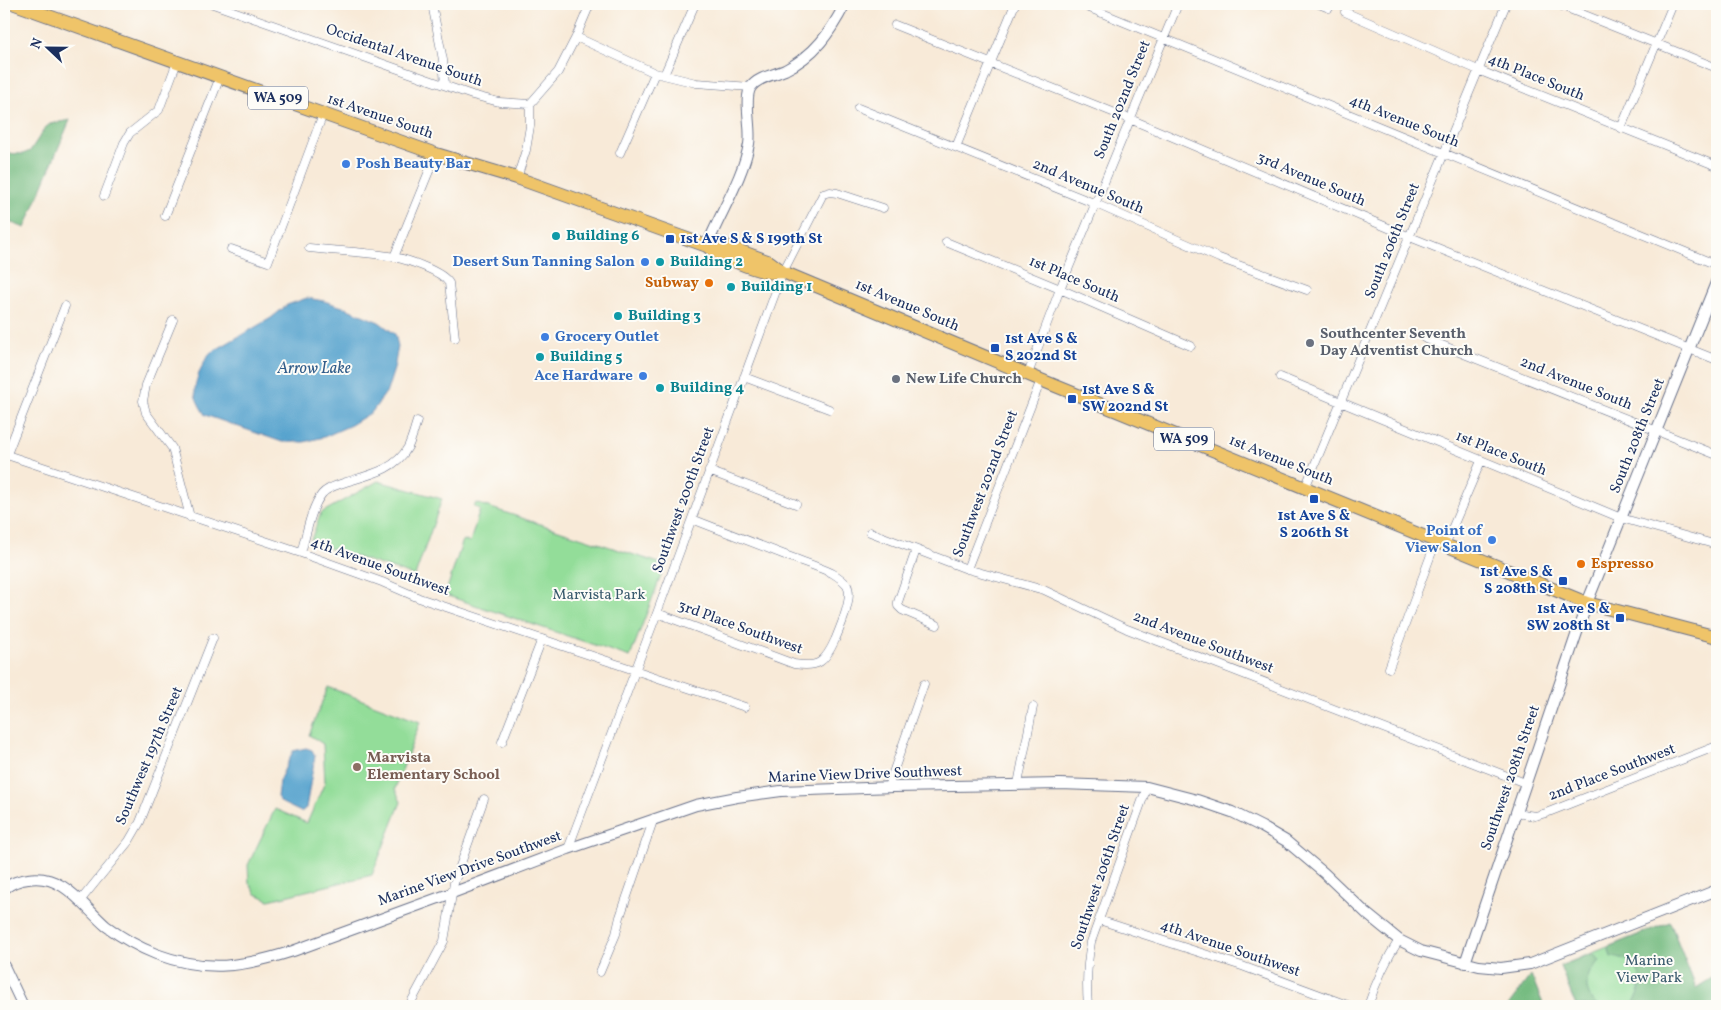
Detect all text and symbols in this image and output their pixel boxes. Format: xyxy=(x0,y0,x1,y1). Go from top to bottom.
street label: Occidental Avenue South xyxy=(323,19,485,93)
north arrow xyxy=(22,22,72,72)
text: N xyxy=(27,35,48,52)
street label: South 202nd Street xyxy=(1090,37,1156,163)
street label: 4th Place South xyxy=(1485,49,1588,107)
road number: WA 509 xyxy=(248,86,308,110)
street label: 1st Avenue South xyxy=(324,89,436,145)
street label: 4th Avenue South xyxy=(1346,90,1462,154)
street label: 3rd Avenue South xyxy=(1253,148,1369,212)
place label: Posh Beauty Bar xyxy=(356,154,471,175)
street label: 2nd Avenue South xyxy=(1029,154,1147,220)
marker: Posh Beauty Bar xyxy=(340,158,352,170)
street label: South 206th Street xyxy=(1360,180,1426,302)
place label: Building 6 xyxy=(566,226,639,247)
place label: 1st Ave S & S 199th St xyxy=(680,229,823,250)
marker: Building 6 xyxy=(550,230,562,242)
marker: 1st Ave S & S 199th St xyxy=(664,233,676,245)
street label: 1st Place South xyxy=(1025,251,1123,309)
place label: Desert Sun Tanning Salon xyxy=(453,252,635,273)
place label: Building 2 xyxy=(670,252,743,273)
marker: Desert Sun Tanning Salon xyxy=(639,256,651,268)
marker: Building 2 xyxy=(654,256,666,268)
place label: Subway xyxy=(645,273,700,294)
street label: 1st Avenue South xyxy=(852,275,962,337)
marker: Subway xyxy=(703,277,715,289)
place label: Building 1 xyxy=(741,277,812,298)
marker: Building 1 xyxy=(725,281,737,293)
place label: Building 3 xyxy=(628,306,701,327)
marker: Building 3 xyxy=(612,310,624,322)
place label: Southcenter Seventh Day Adventist Church xyxy=(1320,324,1474,362)
place label: Grocery Outlet xyxy=(555,327,659,348)
place label: 1st Ave S & S 202nd St xyxy=(1005,329,1078,367)
marker: Grocery Outlet xyxy=(539,331,551,343)
marker: Southcenter Seventh Day Adventist Church xyxy=(1304,337,1316,349)
marker: 1st Ave S & S 202nd St xyxy=(989,342,1001,354)
place label: Building 5 xyxy=(550,347,622,368)
marker: Building 5 xyxy=(534,351,546,363)
street label: 2nd Avenue South xyxy=(1517,352,1635,416)
water label: Arrow Lake xyxy=(276,358,351,380)
place label: Ace Hardware xyxy=(534,366,633,387)
place label: New Life Church xyxy=(906,369,1022,390)
marker: Ace Hardware xyxy=(637,370,649,382)
marker: New Life Church xyxy=(890,373,902,385)
street label: South 208th Street xyxy=(1605,375,1671,497)
place label: Building 4 xyxy=(670,378,744,399)
place label: 1st Ave S & SW 202nd St xyxy=(1082,380,1169,418)
marker: Building 4 xyxy=(654,382,666,394)
marker: 1st Ave S & SW 202nd St xyxy=(1066,393,1078,405)
street label: Southwest 202nd Street xyxy=(948,407,1024,561)
street label: Southwest 200th Street xyxy=(648,424,720,576)
street label: 1st Place South xyxy=(1452,426,1550,482)
road number: WA 509 xyxy=(1154,428,1214,450)
street label: 1st Avenue South xyxy=(1225,430,1337,492)
marker: 1st Ave S & S 206th St xyxy=(1308,493,1320,505)
place label: 1st Ave S & S 206th St xyxy=(1278,506,1350,544)
place label: Point of View Salon xyxy=(1405,521,1483,559)
street label: 4th Avenue Southwest xyxy=(307,532,453,602)
marker: Point of View Salon xyxy=(1486,534,1498,546)
place label: Espresso xyxy=(1591,554,1654,575)
marker: Espresso xyxy=(1575,558,1587,570)
place label: 1st Ave S & S 208th St xyxy=(1480,562,1553,600)
marker: 1st Ave S & S 208th St xyxy=(1557,575,1569,587)
park label: Marvista Park xyxy=(553,585,645,606)
street label: 3rd Place Southwest xyxy=(675,596,805,660)
place label: 1st Ave S & SW 208th St xyxy=(1527,599,1610,637)
street label: 2nd Avenue Southwest xyxy=(1130,606,1276,680)
marker: 1st Ave S & SW 208th St xyxy=(1614,612,1626,624)
street label: Southwest 197th Street xyxy=(111,683,189,829)
street label: Southwest 208th Street xyxy=(1476,702,1546,854)
street label: 2nd Place Southwest xyxy=(1545,739,1679,807)
place label: Marvista Elementary School xyxy=(367,748,500,786)
marker: Marvista Elementary School xyxy=(351,761,363,773)
street label: Marine View Drive Southwest xyxy=(768,761,962,789)
street label: Southwest 206th Street xyxy=(1066,801,1136,953)
street label: Marine View Drive Southwest xyxy=(375,826,565,912)
street label: 4th Avenue Southwest xyxy=(1157,915,1303,983)
park label: Marine View Park xyxy=(1616,951,1682,989)

